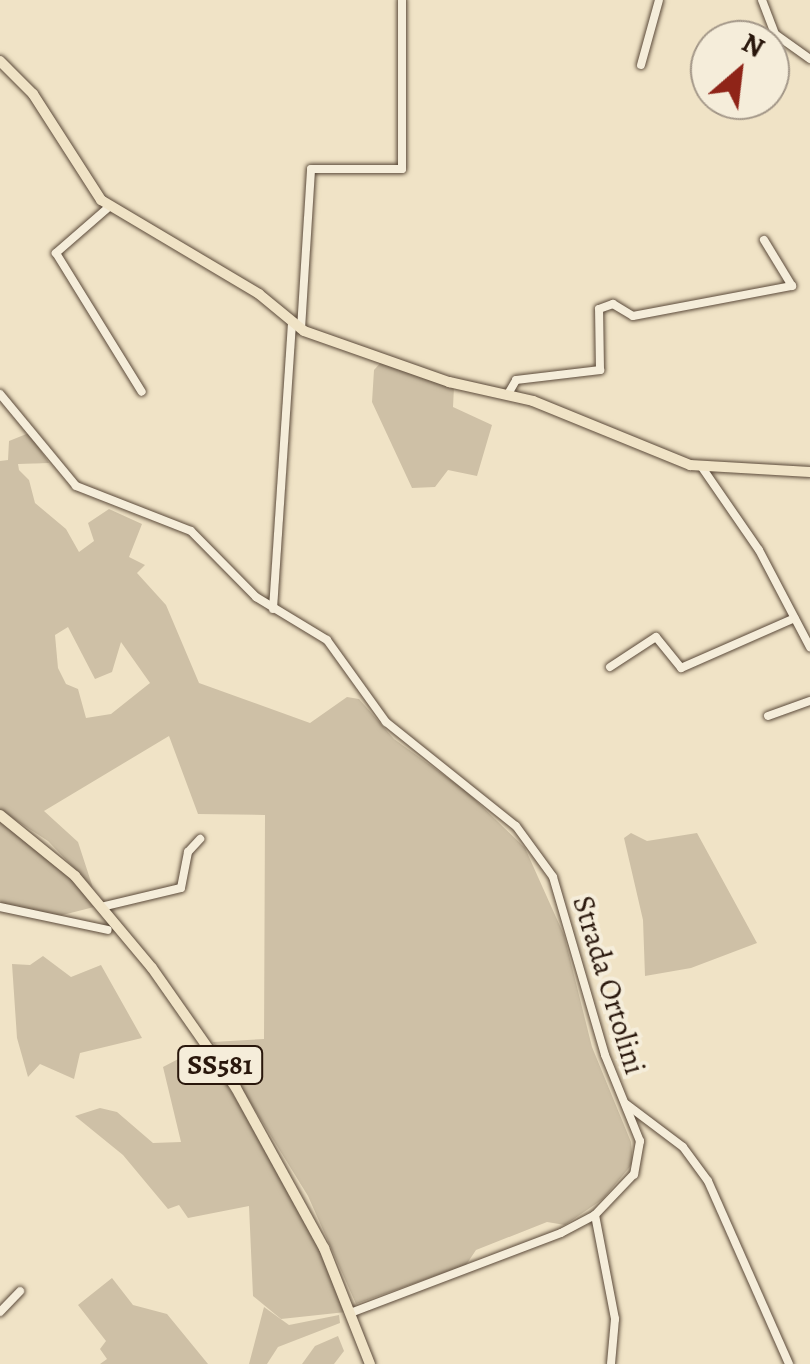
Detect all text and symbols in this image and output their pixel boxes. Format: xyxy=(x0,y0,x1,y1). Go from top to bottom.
north arrow xyxy=(690,20,790,120)
text: N xyxy=(735,24,771,67)
street label: Strada Ortolini xyxy=(565,891,653,1079)
road number: SS581 xyxy=(175,1042,265,1088)

